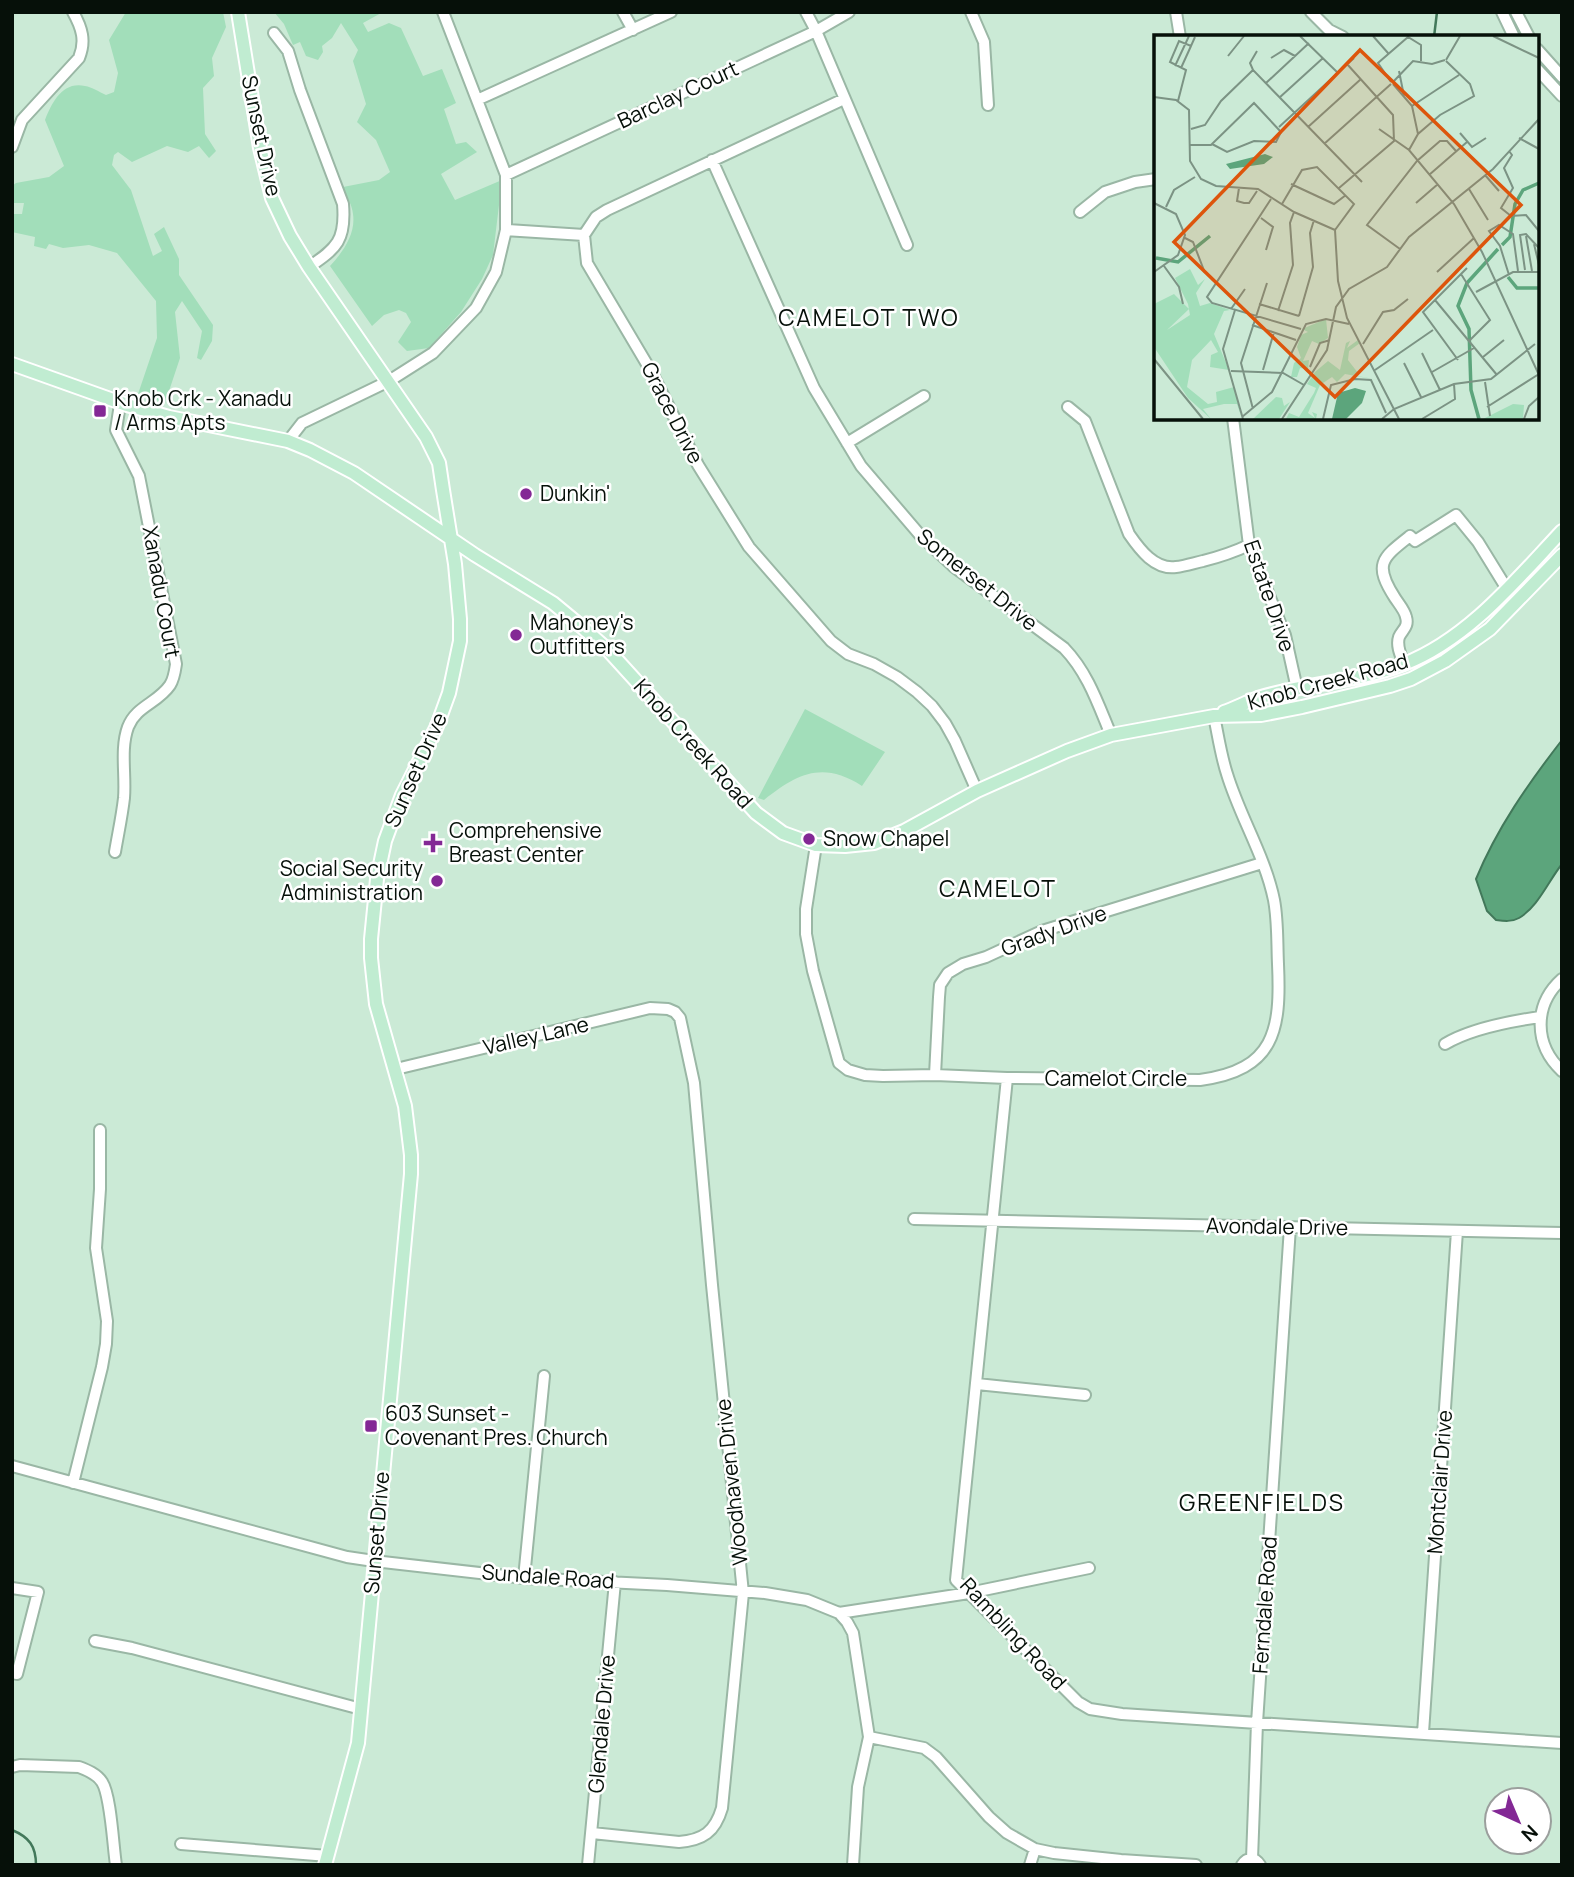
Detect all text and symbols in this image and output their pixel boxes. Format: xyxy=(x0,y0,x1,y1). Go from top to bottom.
inset map xyxy=(1154,35,1539,420)
street label: Barclay Court xyxy=(613,54,743,134)
street label: Sunset Drive xyxy=(236,73,288,199)
district label: CAMELOT TWO xyxy=(778,301,960,333)
street label: Grace Drive xyxy=(635,357,710,468)
place label: Knob Crk - Xanadu / Arms Apts xyxy=(114,384,292,436)
marker: Knob Crk - Xanadu / Arms Apts xyxy=(92,403,108,419)
place label: Dunkin' xyxy=(540,479,611,507)
marker: Dunkin' xyxy=(518,486,534,502)
street label: Somerset Drive xyxy=(911,522,1044,637)
street label: Xanadu Court xyxy=(137,524,187,660)
street label: Estate Drive xyxy=(1238,536,1302,655)
place label: Mahoney's Outfitters xyxy=(530,608,634,660)
marker: Mahoney's Outfitters xyxy=(508,627,524,643)
street label: Knob Creek Road xyxy=(1244,646,1411,716)
street label: Knob Creek Road xyxy=(628,673,759,814)
street label: Sunset Drive xyxy=(377,708,453,831)
place label: Comprehensive Breast Center xyxy=(449,816,602,868)
place label: Snow Chapel xyxy=(823,824,949,852)
marker: Snow Chapel xyxy=(801,831,817,847)
marker: Comprehensive Breast Center xyxy=(423,833,443,853)
place label: Social Security Administration xyxy=(280,854,423,906)
district label: CAMELOT xyxy=(939,872,1057,904)
marker: Social Security Administration xyxy=(429,873,445,889)
street label: Grady Drive xyxy=(997,898,1110,962)
street label: Valley Lane xyxy=(480,1009,591,1061)
street label: Camelot Circle xyxy=(1045,1064,1187,1092)
street label: Avondale Drive xyxy=(1206,1211,1348,1241)
street label: Woodhaven Drive xyxy=(708,1397,754,1567)
place label: 603 Sunset - Covenant Pres. Church xyxy=(385,1399,608,1451)
street label: Montclair Drive xyxy=(1420,1409,1458,1555)
marker: 603 Sunset - Covenant Pres. Church xyxy=(363,1418,379,1434)
street label: Sunset Drive xyxy=(357,1470,395,1595)
district label: GREENFIELDS xyxy=(1179,1486,1345,1518)
street label: Ferndale Road xyxy=(1245,1535,1283,1675)
street label: Sundale Road xyxy=(481,1557,615,1595)
street label: Rambling Road xyxy=(954,1571,1073,1695)
street label: Glendale Drive xyxy=(581,1654,621,1794)
north arrow xyxy=(1483,1786,1553,1856)
text: N xyxy=(1516,1819,1544,1847)

